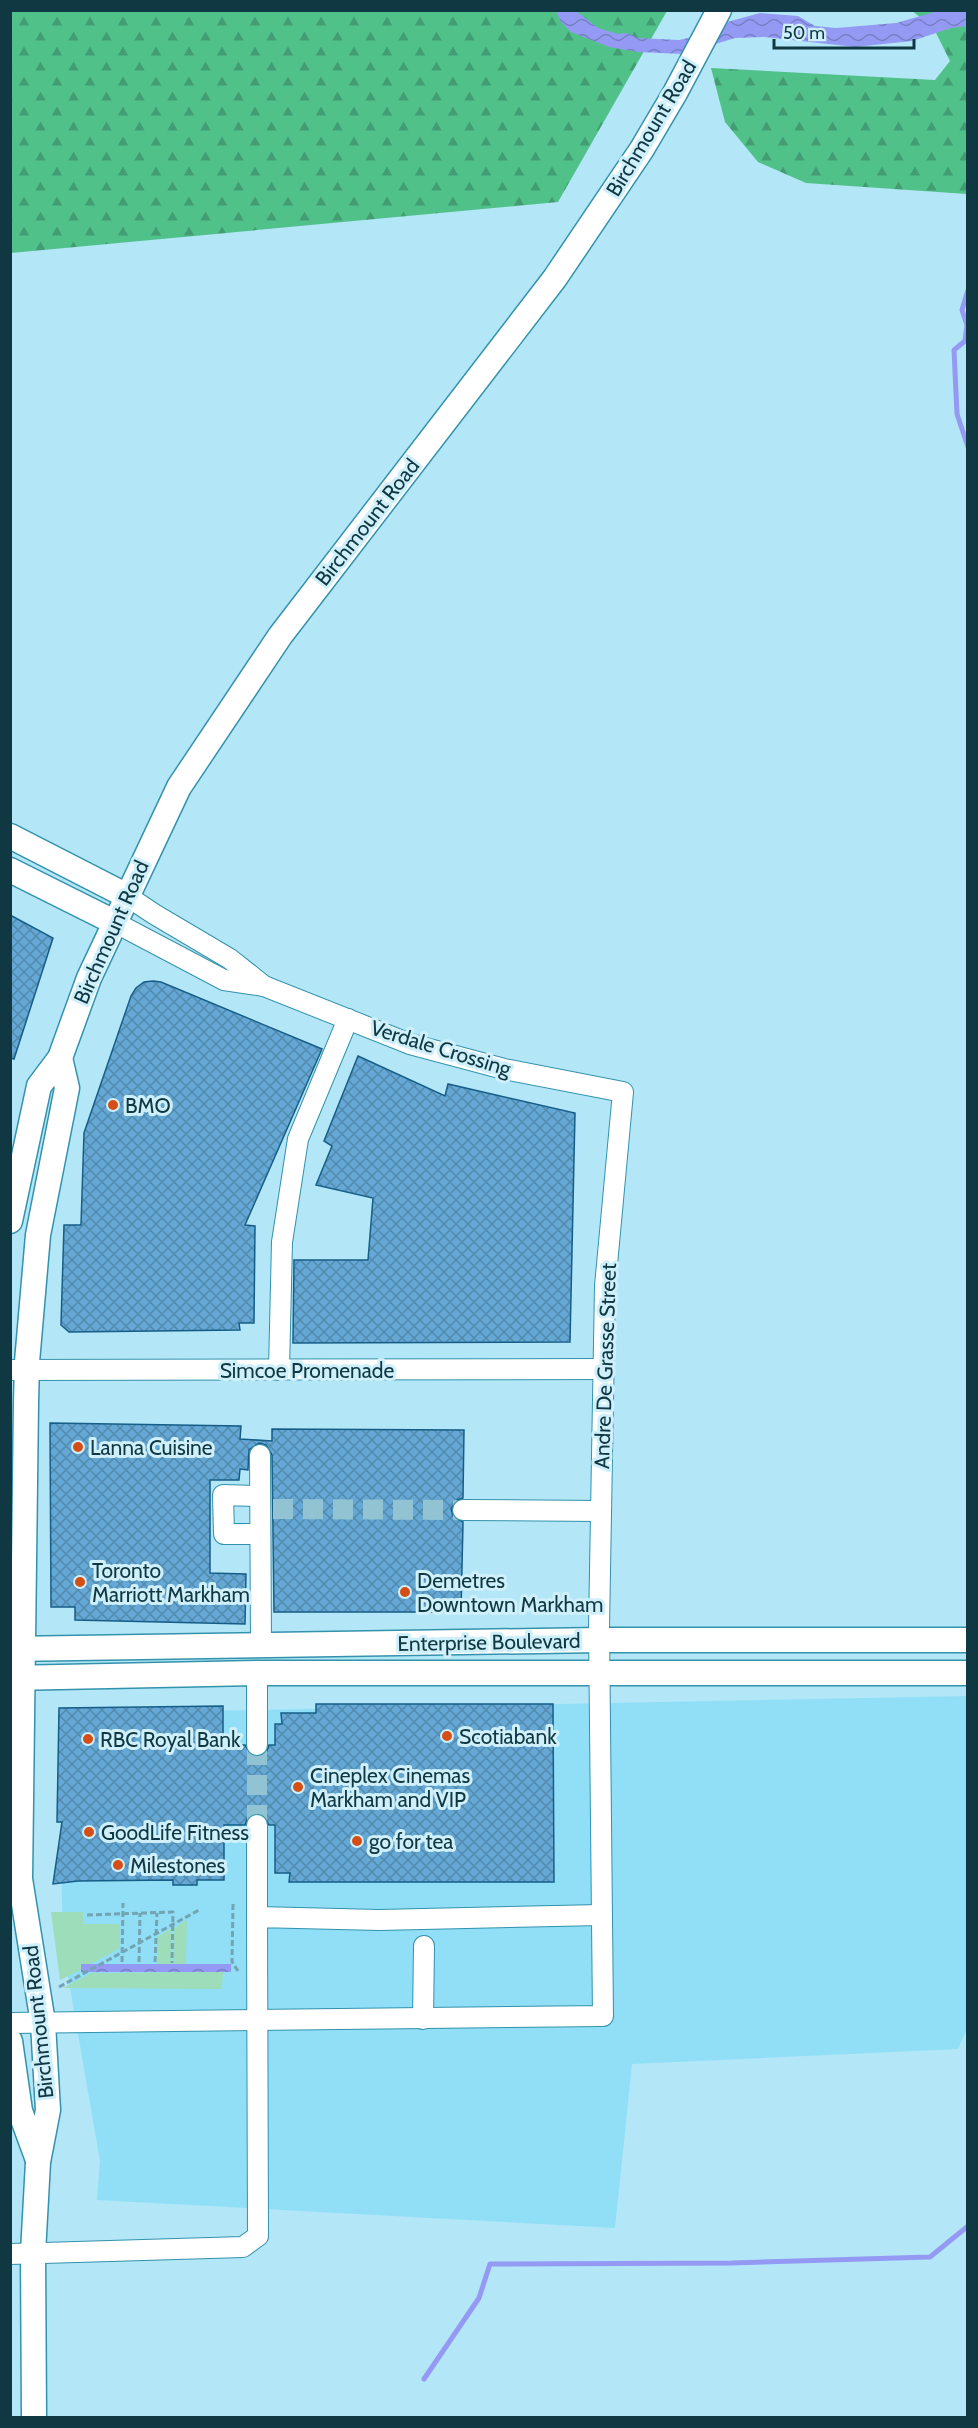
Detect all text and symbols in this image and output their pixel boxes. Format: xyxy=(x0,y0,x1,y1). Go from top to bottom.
scale bar xyxy=(774,12,914,50)
text: 50 m xyxy=(783,22,825,44)
street label: Birchmount Road xyxy=(601,56,701,200)
street label: Birchmount Road xyxy=(310,454,424,590)
street label: Birchmount Road xyxy=(68,857,154,1007)
street label: Verdale Crossing xyxy=(368,1015,515,1081)
place label: BMO xyxy=(125,1093,171,1118)
marker: BMO xyxy=(106,1098,120,1112)
street label: Andre De Grasse Street xyxy=(589,1263,621,1469)
street label: Simcoe Promenade xyxy=(220,1358,395,1383)
place label: Lanna Cuisine xyxy=(90,1435,213,1460)
marker: Lanna Cuisine xyxy=(71,1440,85,1454)
place label: Toronto Marriott Markham xyxy=(92,1558,250,1607)
place label: Demetres Downtown Markham xyxy=(417,1568,603,1617)
marker: Toronto Marriott Markham xyxy=(73,1575,87,1589)
marker: Demetres Downtown Markham xyxy=(398,1585,412,1599)
street label: Enterprise Boulevard xyxy=(397,1628,581,1656)
place label: Scotiabank xyxy=(459,1724,557,1749)
place label: RBC Royal Bank xyxy=(100,1727,241,1752)
marker: Scotiabank xyxy=(440,1729,454,1743)
marker: RBC Royal Bank xyxy=(81,1732,95,1746)
place label: Cineplex Cinemas Markham and VIP xyxy=(310,1763,470,1812)
marker: Cineplex Cinemas Markham and VIP xyxy=(291,1780,305,1794)
place label: GoodLife Fitness xyxy=(101,1820,249,1845)
marker: GoodLife Fitness xyxy=(82,1825,96,1839)
place label: go for tea xyxy=(369,1829,453,1854)
marker: go for tea xyxy=(350,1834,364,1848)
place label: Milestones xyxy=(130,1853,226,1878)
marker: Milestones xyxy=(111,1858,125,1872)
street label: Birchmount Road xyxy=(18,1944,58,2100)

